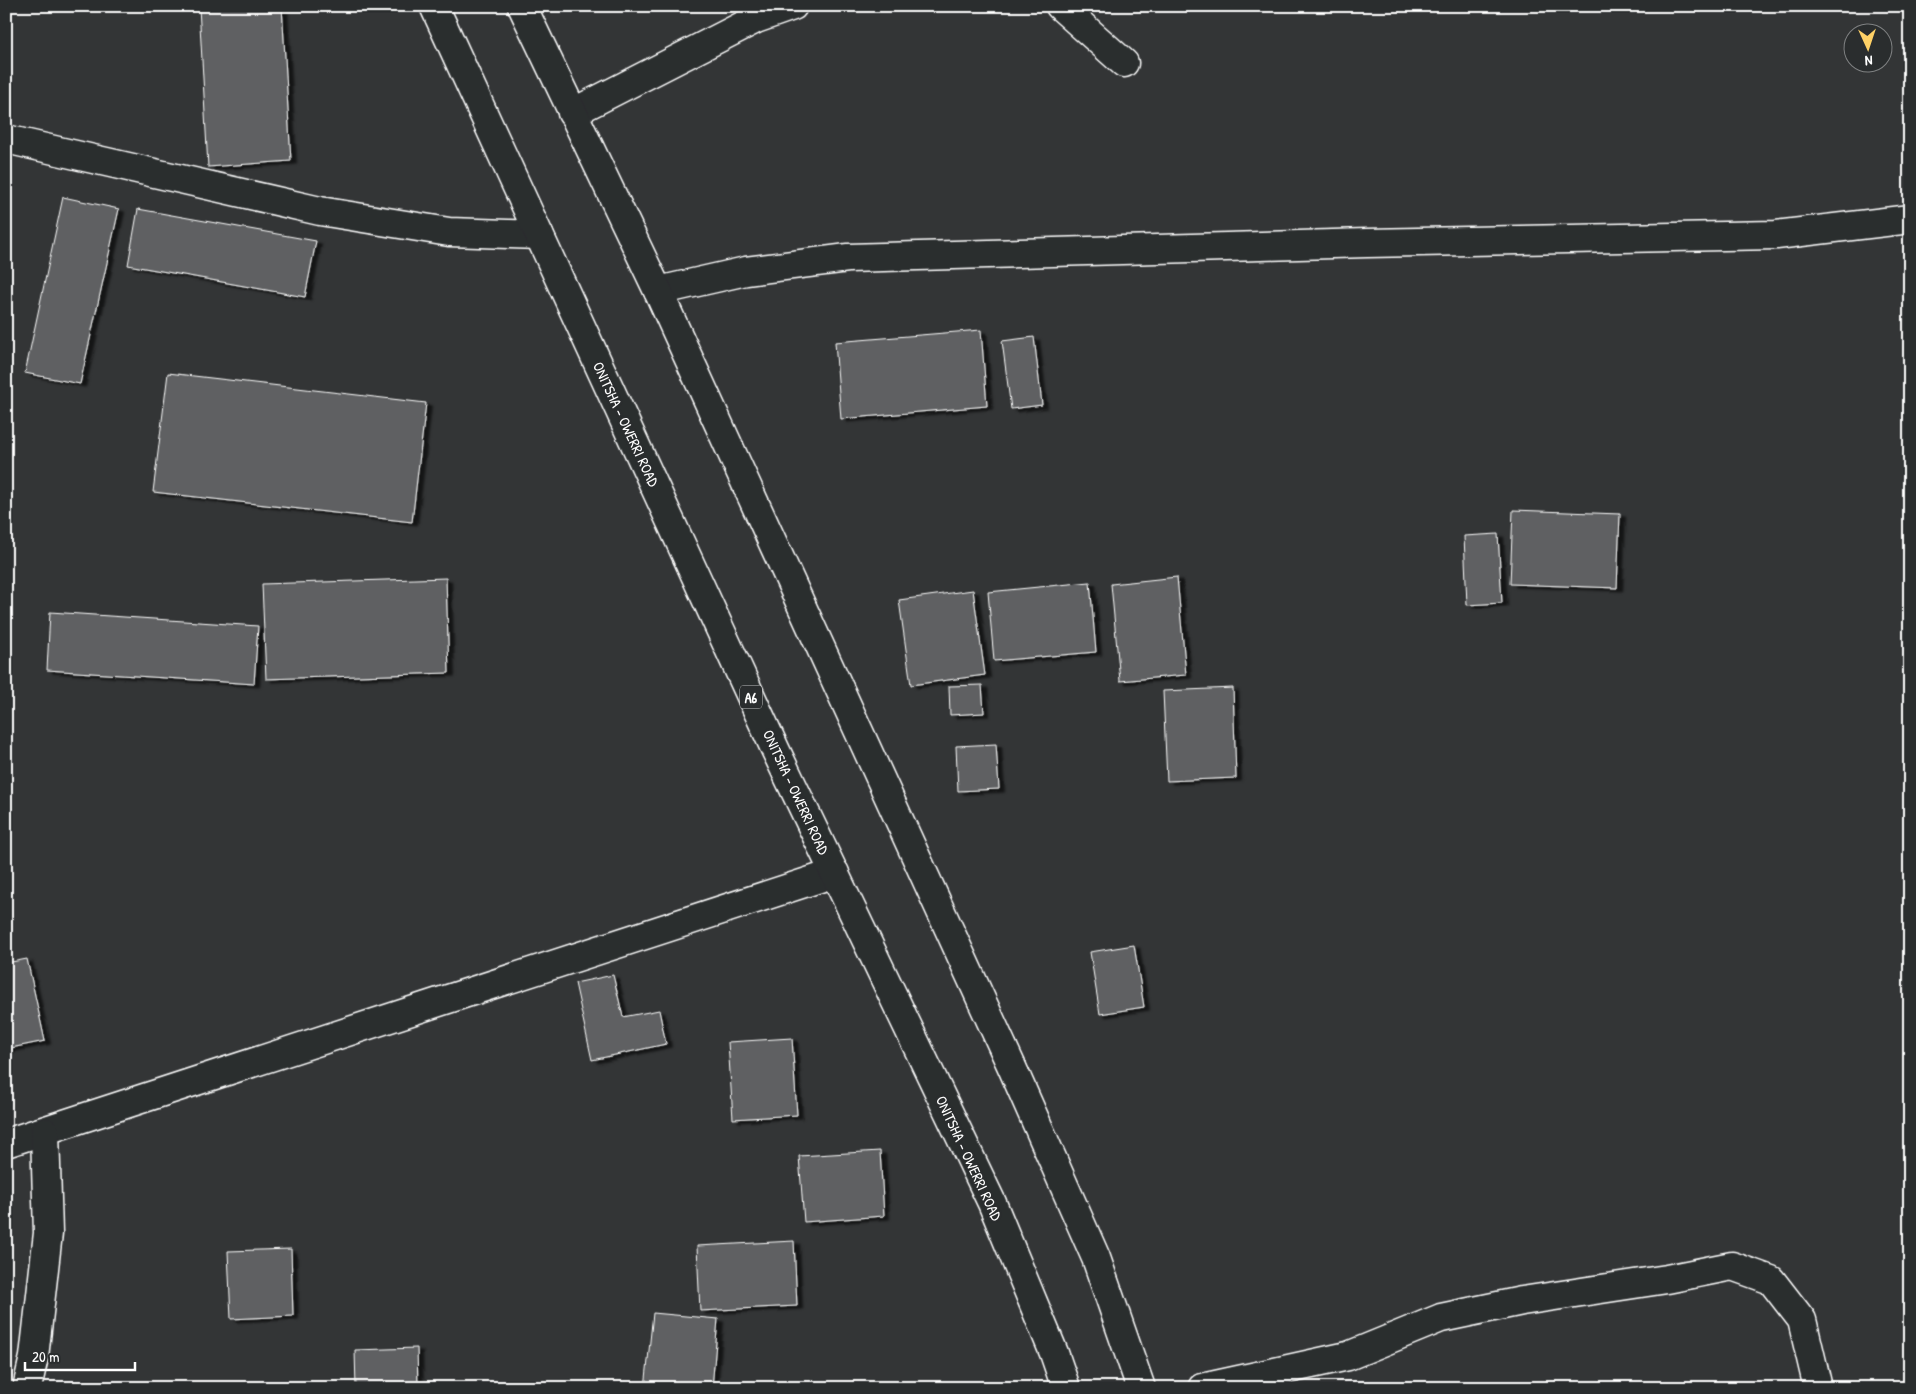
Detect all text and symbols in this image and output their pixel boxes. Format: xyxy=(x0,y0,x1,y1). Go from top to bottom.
north arrow xyxy=(1844,22,1894,72)
text: N xyxy=(1864,52,1873,71)
street label: ONITSHA - OWERRI ROAD xyxy=(588,358,665,491)
road number: A6 xyxy=(740,686,762,709)
street label: ONITSHA - OWERRI ROAD xyxy=(758,726,835,859)
street label: ONITSHA - OWERRI ROAD xyxy=(931,1092,1008,1225)
scale bar xyxy=(25,1339,135,1371)
text: 20 m xyxy=(32,1346,59,1367)

